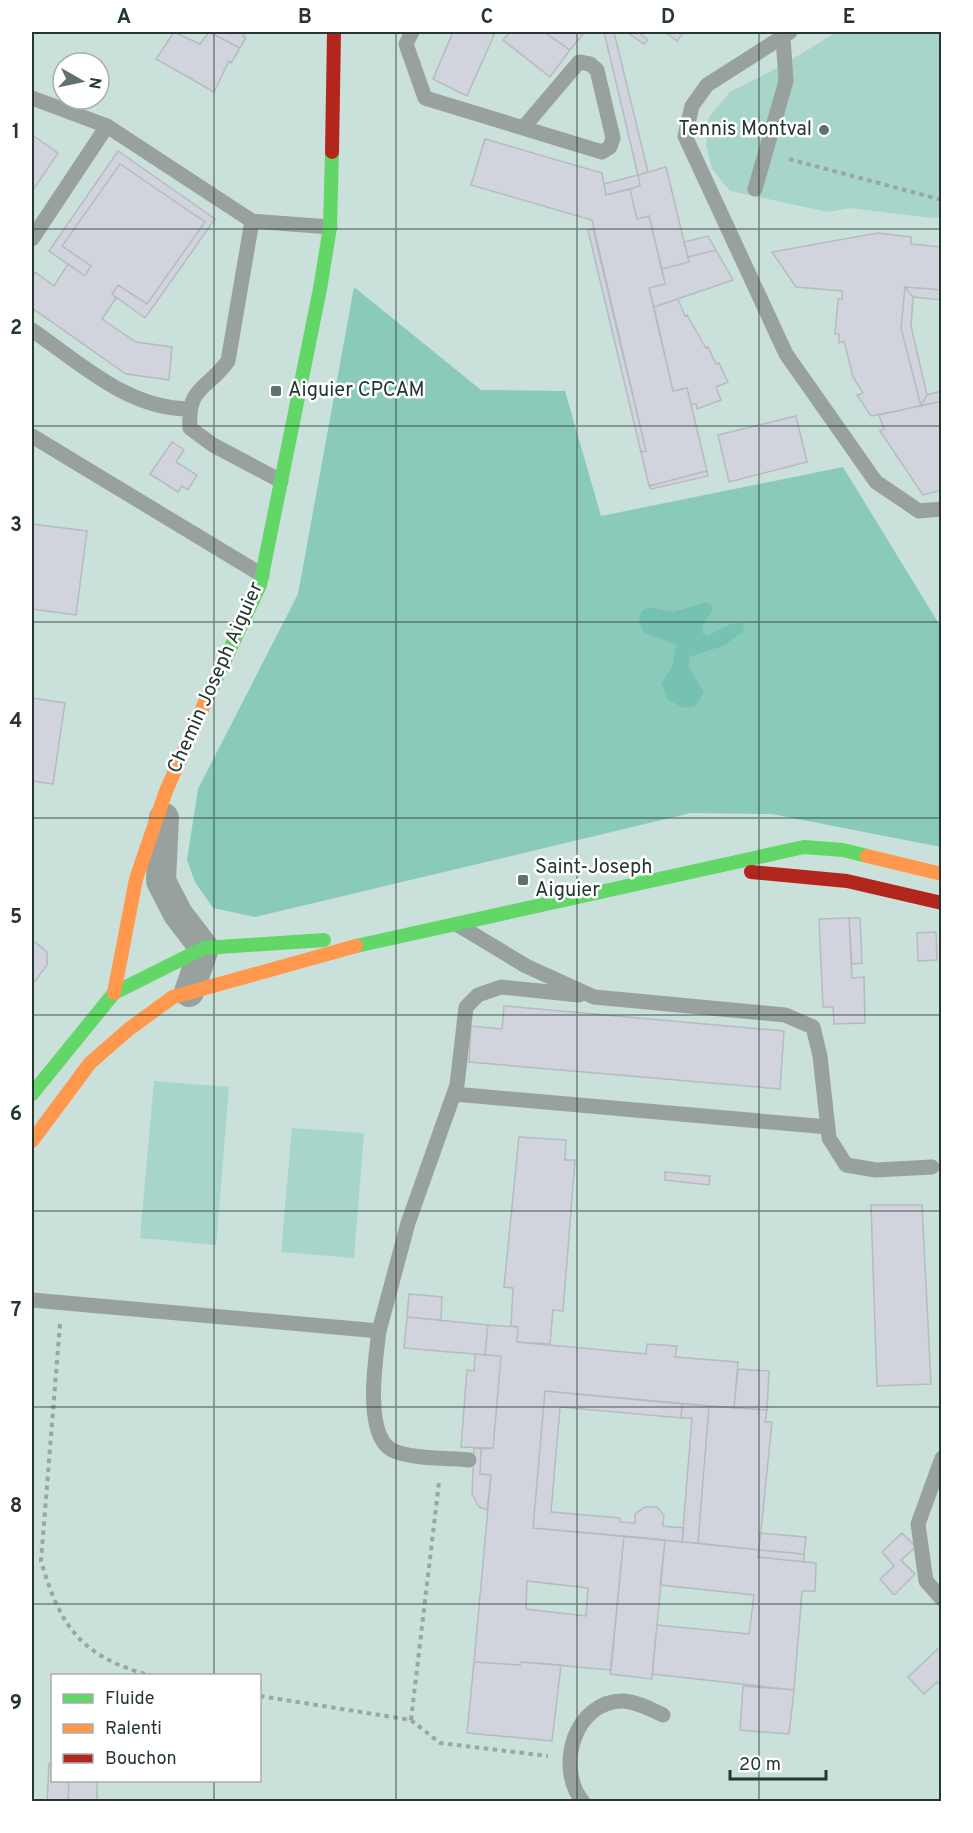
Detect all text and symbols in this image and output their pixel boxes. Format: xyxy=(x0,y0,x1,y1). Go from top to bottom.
text: A xyxy=(117,5,131,31)
text: B xyxy=(298,5,312,31)
text: C xyxy=(481,5,493,31)
text: D xyxy=(661,5,675,31)
text: E xyxy=(843,5,855,31)
north arrow xyxy=(51,51,111,111)
text: N xyxy=(83,76,105,90)
place label: Tennis Montval xyxy=(678,117,812,143)
text: 1 xyxy=(12,120,20,146)
marker: Tennis Montval xyxy=(817,123,831,137)
text: 2 xyxy=(10,316,22,342)
place label: Aiguier CPCAM xyxy=(288,378,425,404)
marker: Aiguier CPCAM xyxy=(269,384,283,398)
text: 3 xyxy=(10,513,22,539)
street label: Chemin Joseph Aiguier xyxy=(162,578,270,778)
text: 4 xyxy=(10,709,22,735)
place label: Saint-Joseph Aiguier xyxy=(535,855,653,904)
marker: Saint-Joseph Aiguier xyxy=(516,873,530,887)
text: 5 xyxy=(10,905,22,931)
text: 6 xyxy=(10,1102,22,1128)
text: 7 xyxy=(11,1298,21,1324)
text: 8 xyxy=(10,1494,22,1520)
legend xyxy=(51,1674,261,1782)
text: Fluide xyxy=(105,1688,154,1711)
text: 9 xyxy=(10,1691,22,1717)
text: Ralenti xyxy=(105,1718,162,1741)
scale bar xyxy=(730,1743,826,1781)
text: Bouchon xyxy=(105,1748,177,1771)
text: 20 m xyxy=(739,1754,781,1777)

